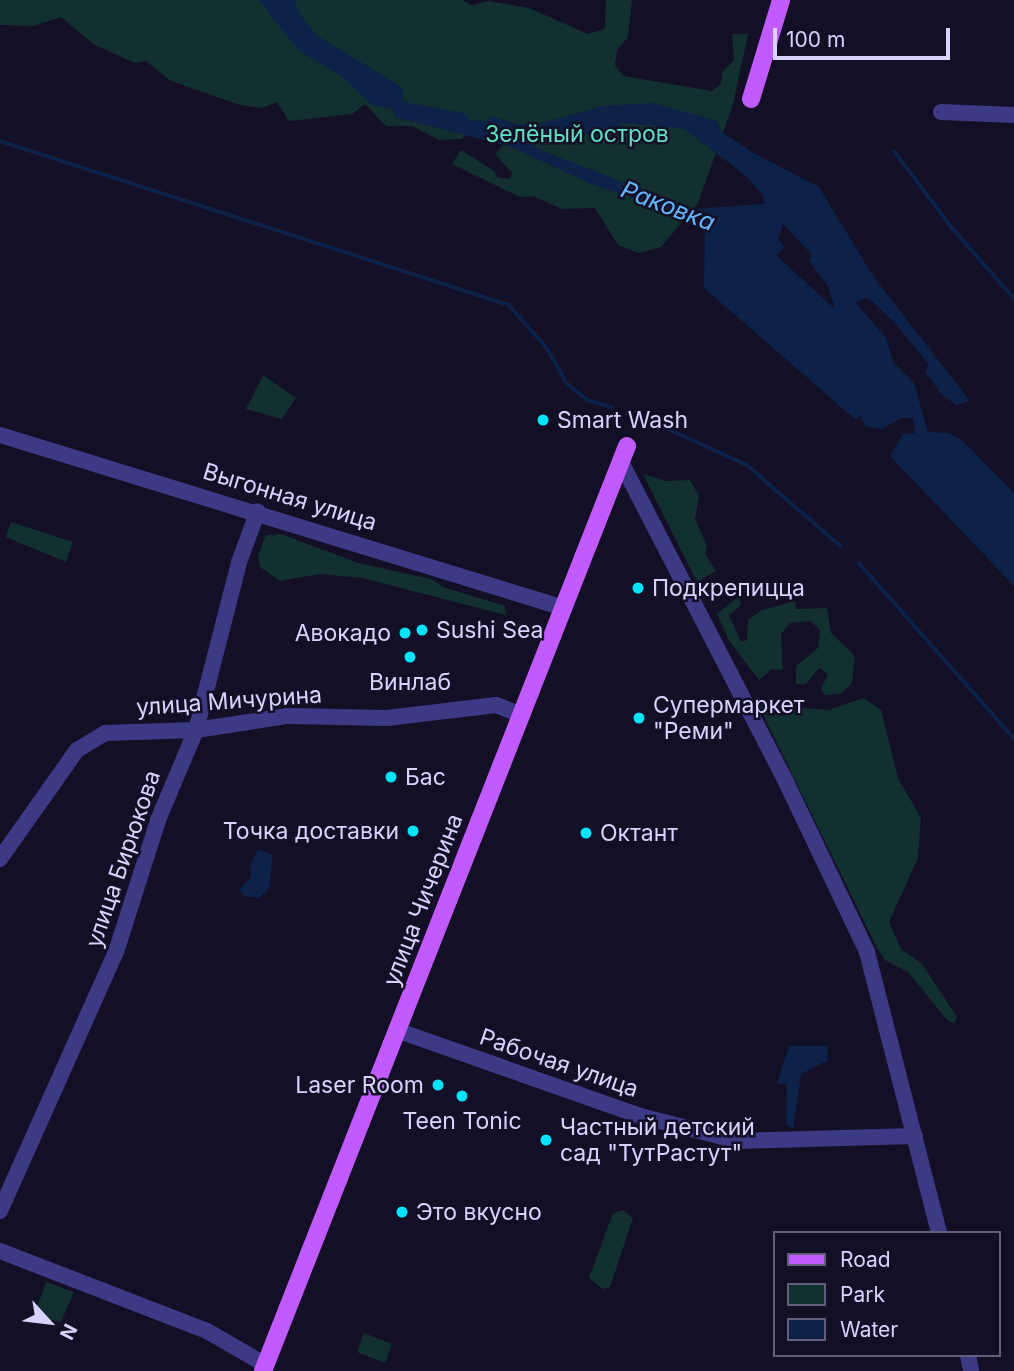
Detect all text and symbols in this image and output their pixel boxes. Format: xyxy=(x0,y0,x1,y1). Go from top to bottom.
scale bar xyxy=(776,14,953,58)
text: 100 m xyxy=(786,27,845,52)
park label: Зелёный остров xyxy=(485,120,669,148)
water label: Раковка xyxy=(617,175,719,237)
place label: Smart Wash xyxy=(557,406,688,434)
marker: Smart Wash xyxy=(535,412,551,428)
street label: Выгонная улица xyxy=(200,457,380,537)
place label: Подкрепицца xyxy=(652,574,805,602)
marker: Подкрепицца xyxy=(630,580,646,596)
place label: Sushi Sea xyxy=(436,616,543,644)
place label: Авокадо xyxy=(295,619,391,647)
marker: Sushi Sea xyxy=(414,622,430,638)
marker: Авокадо xyxy=(397,625,413,641)
marker: Винлаб xyxy=(402,649,418,665)
place label: Винлаб xyxy=(369,668,451,696)
street label: улица Мичурина xyxy=(135,681,323,721)
place label: Супермаркет "Реми" xyxy=(653,691,805,745)
marker: Супермаркет "Реми" xyxy=(631,710,647,726)
place label: Бас xyxy=(405,763,446,791)
street label: улица Бирюкова xyxy=(80,767,166,951)
marker: Бас xyxy=(383,769,399,785)
street label: улица Чичерина xyxy=(377,810,469,990)
place label: Точка доставки xyxy=(223,817,399,845)
place label: Октант xyxy=(600,819,678,847)
marker: Точка доставки xyxy=(405,823,421,839)
marker: Октант xyxy=(578,825,594,841)
street label: Рабочая улица xyxy=(476,1023,642,1103)
place label: Laser Room xyxy=(295,1071,424,1099)
marker: Laser Room xyxy=(430,1077,446,1093)
marker: Teen Tonic xyxy=(454,1088,470,1104)
place label: Teen Tonic xyxy=(402,1107,522,1135)
place label: Частный детский сад "ТутРастут" xyxy=(560,1113,755,1167)
marker: Частный детский сад "ТутРастут" xyxy=(538,1132,554,1148)
place label: Это вкусно xyxy=(416,1198,542,1226)
marker: Это вкусно xyxy=(394,1204,410,1220)
legend xyxy=(772,1231,1000,1357)
text: Road xyxy=(840,1247,891,1272)
text: Park xyxy=(840,1282,885,1307)
north arrow xyxy=(14,1287,84,1357)
text: Water xyxy=(840,1317,898,1342)
text: N xyxy=(55,1320,82,1343)

